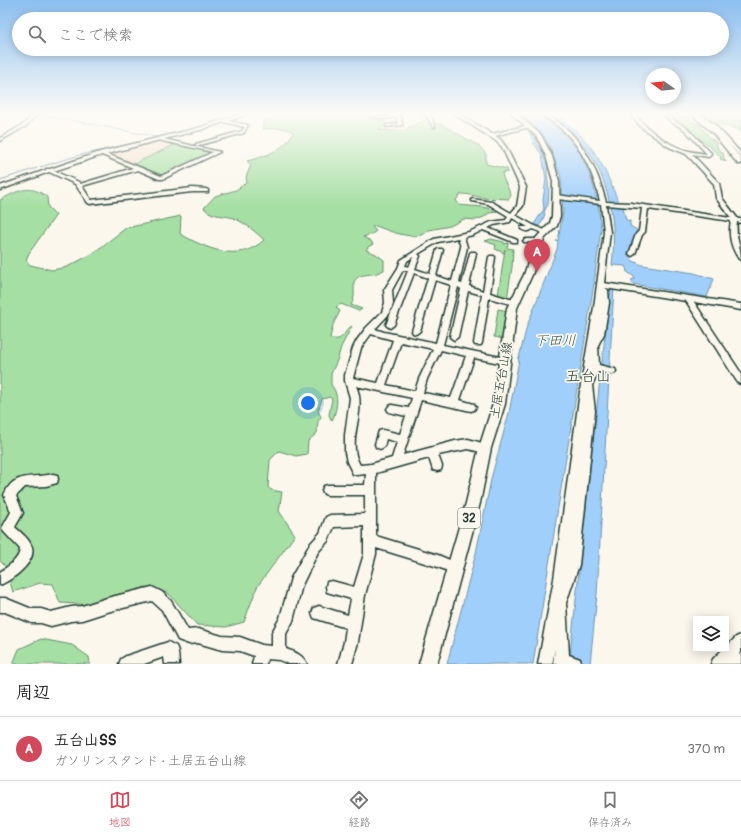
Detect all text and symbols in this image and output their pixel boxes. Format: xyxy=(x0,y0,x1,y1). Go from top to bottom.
search box xyxy=(12,12,729,56)
icon: search xyxy=(26,23,48,45)
text: ここで検索 xyxy=(58,26,133,45)
north arrow xyxy=(645,68,681,104)
pin: A xyxy=(524,239,550,272)
water label: 下田川 xyxy=(534,332,576,349)
street label: 土居五台山線 xyxy=(486,339,516,420)
district label: 五台山 xyxy=(565,367,611,386)
your location xyxy=(298,393,318,413)
road number: 32 xyxy=(458,508,480,528)
map controls xyxy=(693,616,729,652)
button: layers xyxy=(693,616,729,652)
text: 周辺 xyxy=(16,682,50,703)
text: 五台山SS xyxy=(54,731,117,750)
text: A xyxy=(25,741,33,757)
text: 370 m xyxy=(688,741,725,757)
text: ガソリンスタンド · 土居五台山線 xyxy=(54,753,246,769)
tab: 地図 xyxy=(109,789,131,829)
tab: 経路 xyxy=(348,789,370,829)
tab: 保存済み xyxy=(588,789,632,829)

